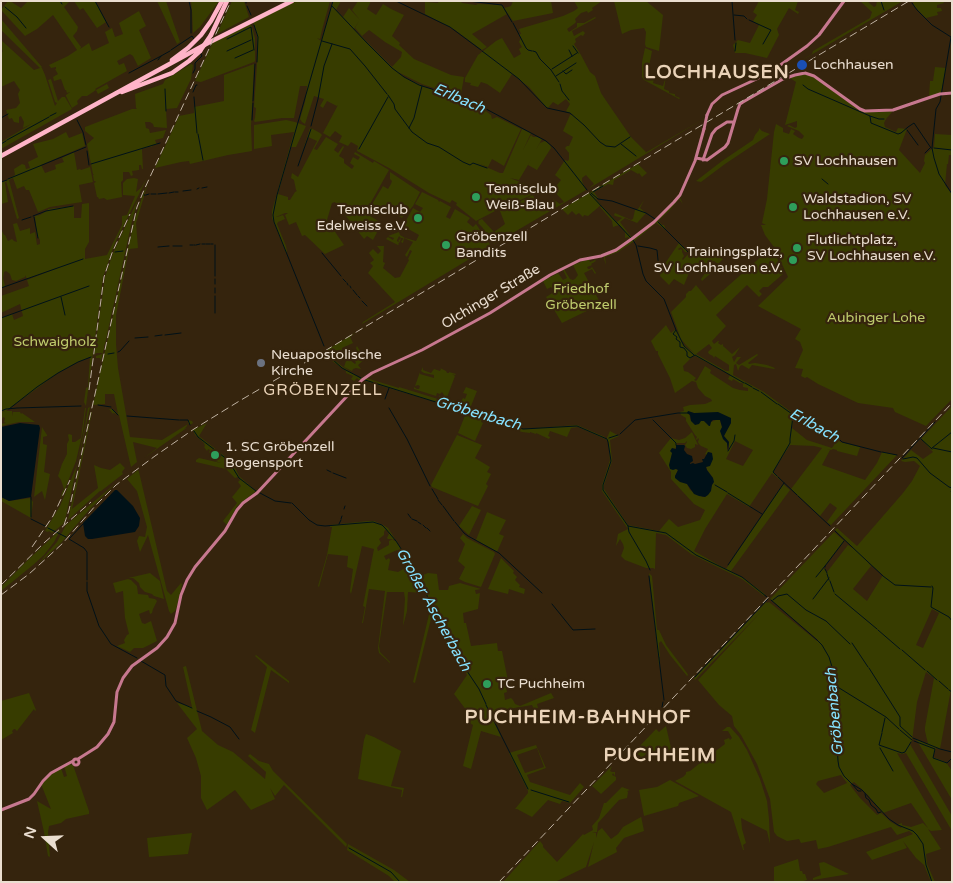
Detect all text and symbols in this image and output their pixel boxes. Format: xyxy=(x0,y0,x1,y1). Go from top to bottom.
place label: Lochhausen xyxy=(813,57,894,73)
marker: Lochhausen xyxy=(795,58,809,72)
district label: LOCHHAUSEN xyxy=(643,62,791,84)
water label: Erlbach xyxy=(431,80,487,118)
place label: SV Lochhausen xyxy=(794,153,896,169)
marker: SV Lochhausen xyxy=(778,155,790,167)
place label: Tennisclub Weiß-Blau xyxy=(486,181,557,213)
marker: Tennisclub Weiß-Blau xyxy=(470,191,482,203)
place label: Waldstadion, SV Lochhausen e.V. xyxy=(803,191,912,223)
marker: Waldstadion, SV Lochhausen e.V. xyxy=(787,201,799,213)
place label: Tennisclub Edelweiss e.V. xyxy=(316,202,408,234)
marker: Tennisclub Edelweiss e.V. xyxy=(412,212,424,224)
place label: Gröbenzell Bandits xyxy=(456,229,527,262)
place label: Flutlichtplatz, SV Lochhausen e.V. xyxy=(807,232,936,264)
marker: Gröbenzell Bandits xyxy=(440,239,452,251)
marker: Flutlichtplatz, SV Lochhausen e.V. xyxy=(791,242,803,254)
place label: Trainingsplatz, SV Lochhausen e.V. xyxy=(654,244,783,276)
marker: Trainingsplatz, SV Lochhausen e.V. xyxy=(787,254,799,266)
street label: Olchinger Straße xyxy=(439,261,543,333)
park label: Friedhof Gröbenzell xyxy=(545,281,617,314)
park label: Aubinger Lohe xyxy=(827,310,925,326)
park label: Schwaigholz xyxy=(13,334,97,350)
place label: Neuapostolische Kirche xyxy=(271,347,382,380)
marker: Neuapostolische Kirche xyxy=(255,357,267,369)
district label: GRÖBENZELL xyxy=(262,381,384,401)
water label: Gröbenbach xyxy=(433,393,523,435)
water label: Erlbach xyxy=(786,405,842,447)
place label: 1. SC Gröbenzell Bogensport xyxy=(225,439,334,472)
marker: 1. SC Gröbenzell Bogensport xyxy=(209,449,221,461)
water label: Großer Ascherbach xyxy=(392,545,474,675)
water label: Gröbenbach xyxy=(822,667,848,757)
place label: TC Puchheim xyxy=(497,676,585,692)
marker: TC Puchheim xyxy=(481,678,493,690)
district label: PUCHHEIM-BAHNHOF xyxy=(463,707,693,729)
district label: PUCHHEIM xyxy=(603,745,717,767)
north arrow xyxy=(20,813,70,863)
text: N xyxy=(21,825,40,841)

